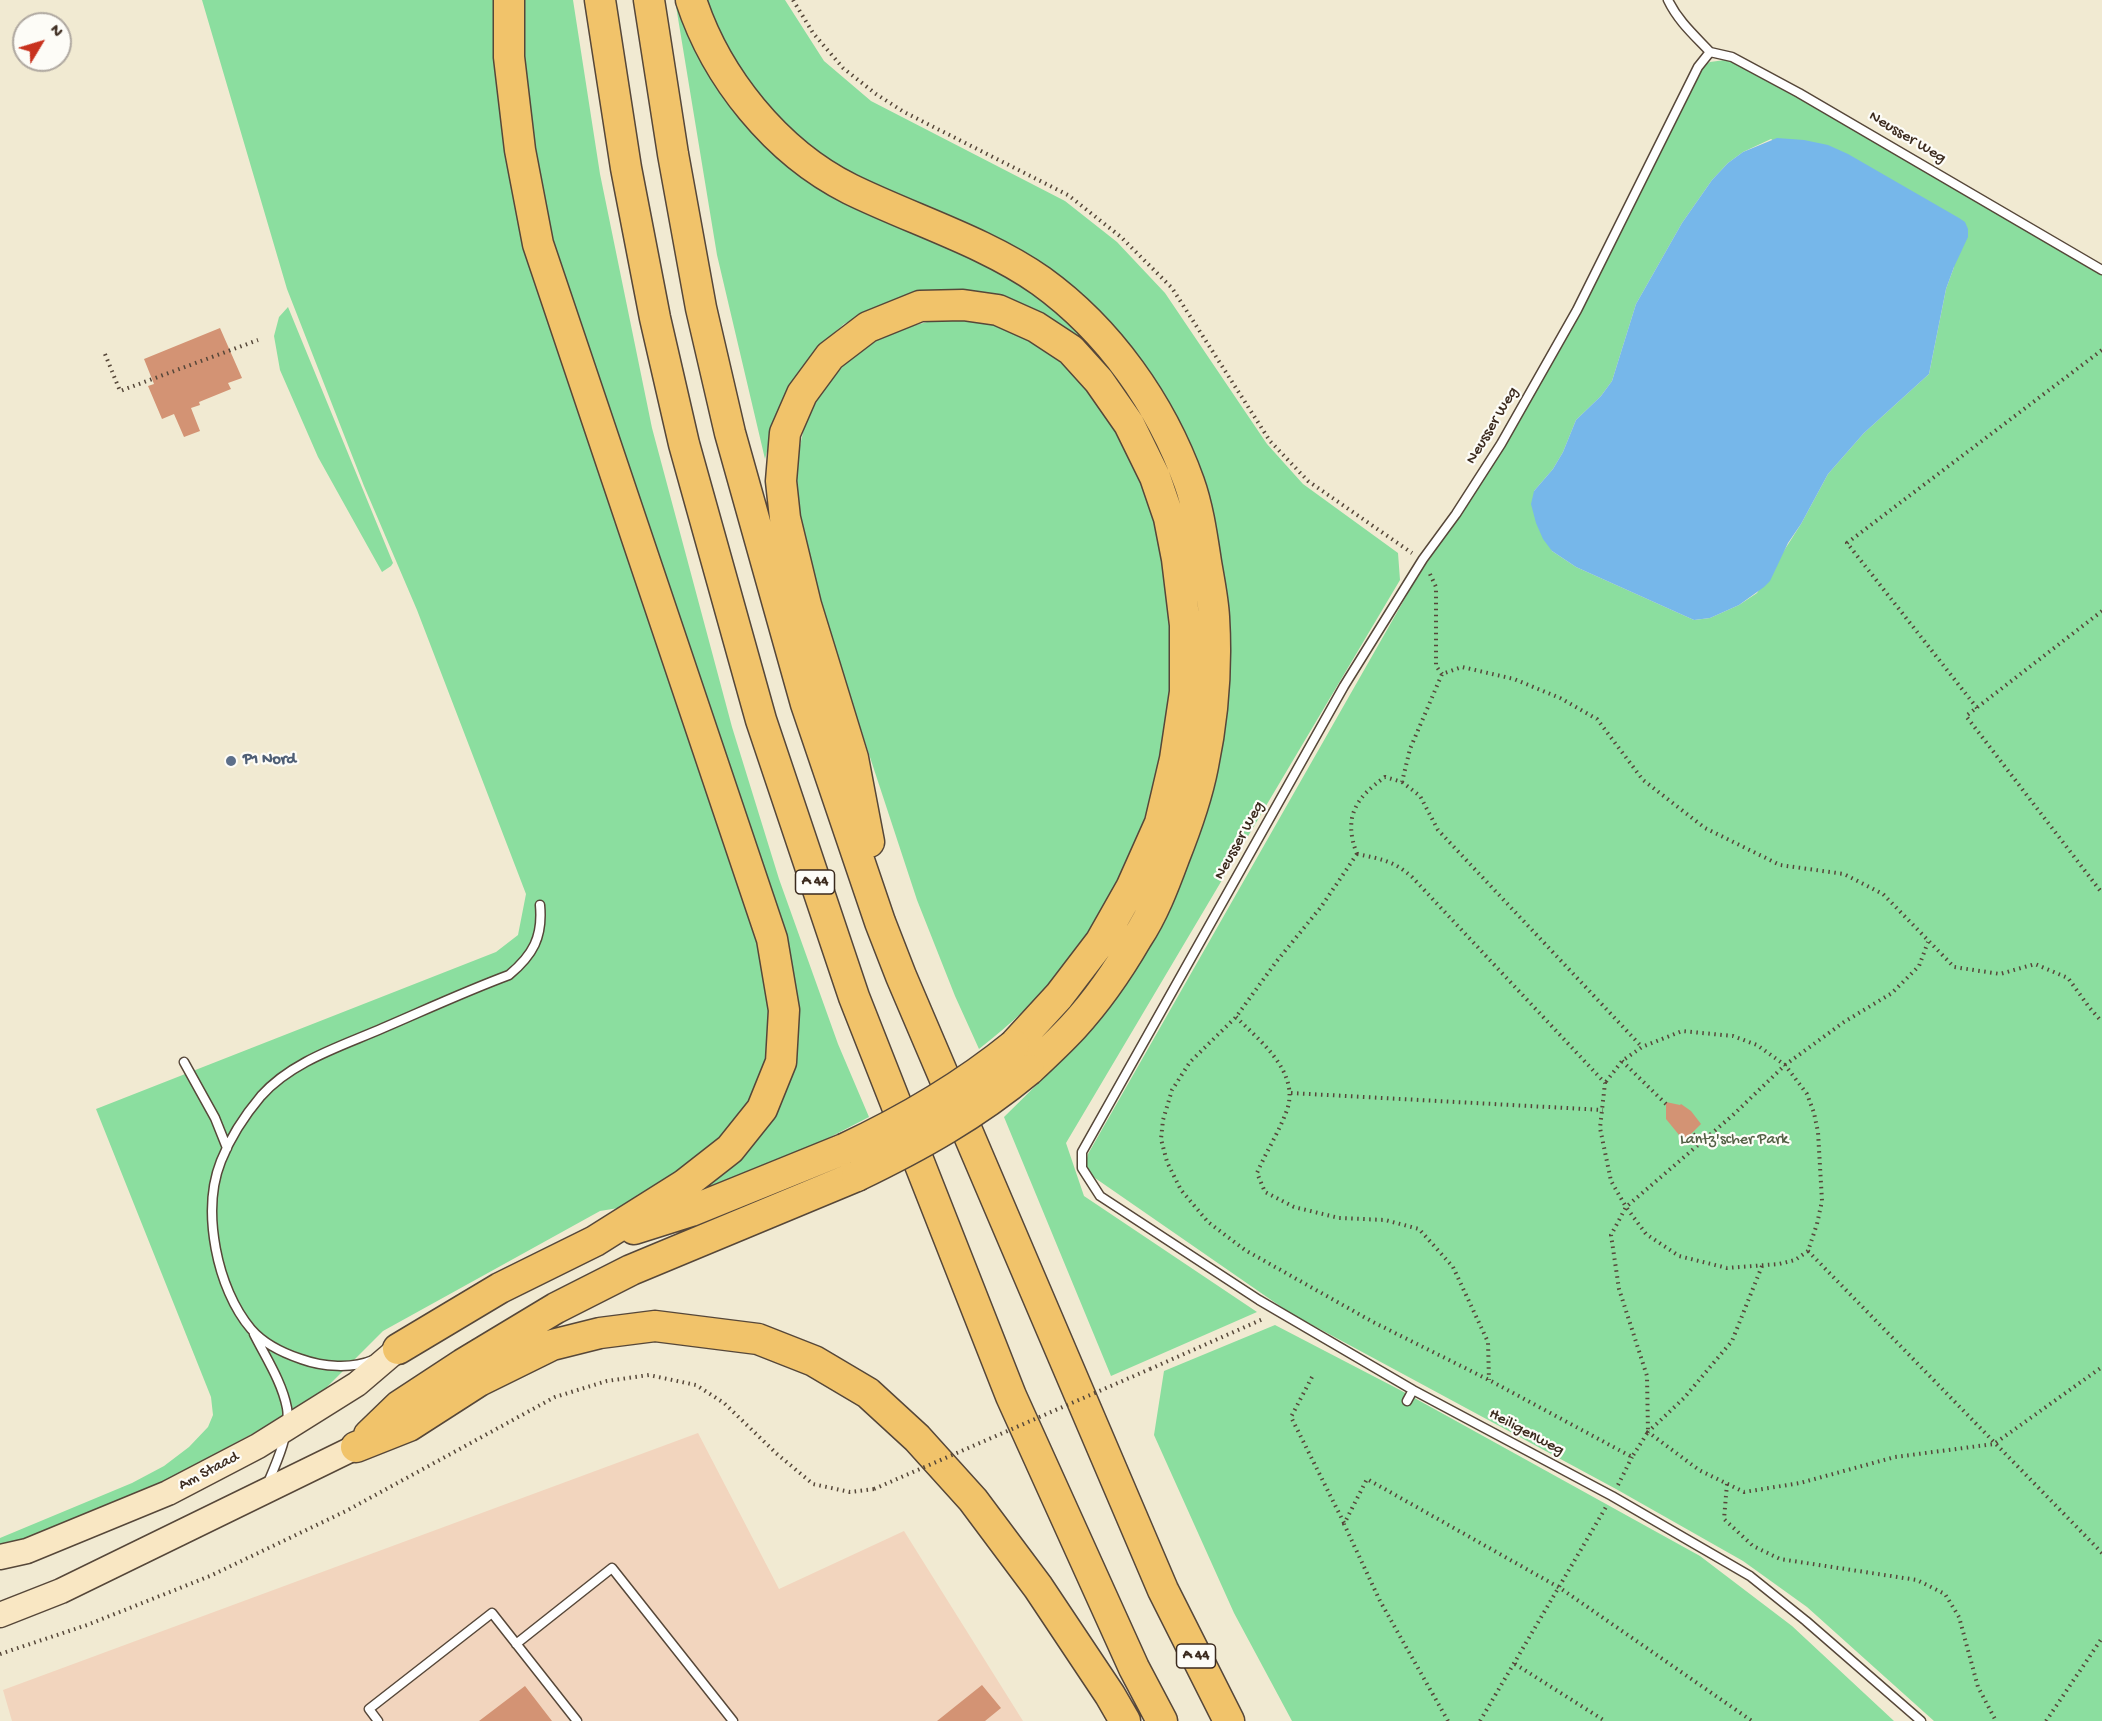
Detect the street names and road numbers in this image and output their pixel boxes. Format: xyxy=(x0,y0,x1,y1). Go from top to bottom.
street label: Neusser Weg xyxy=(1865,107,1949,169)
street label: Neusser Weg xyxy=(1462,384,1524,468)
street label: Neusser Weg xyxy=(1211,798,1269,884)
road number: A 44 xyxy=(796,870,834,894)
street label: Heiligenweg xyxy=(1485,1405,1567,1461)
street label: Am Staad xyxy=(175,1448,243,1496)
road number: A 44 xyxy=(1176,1644,1216,1668)

